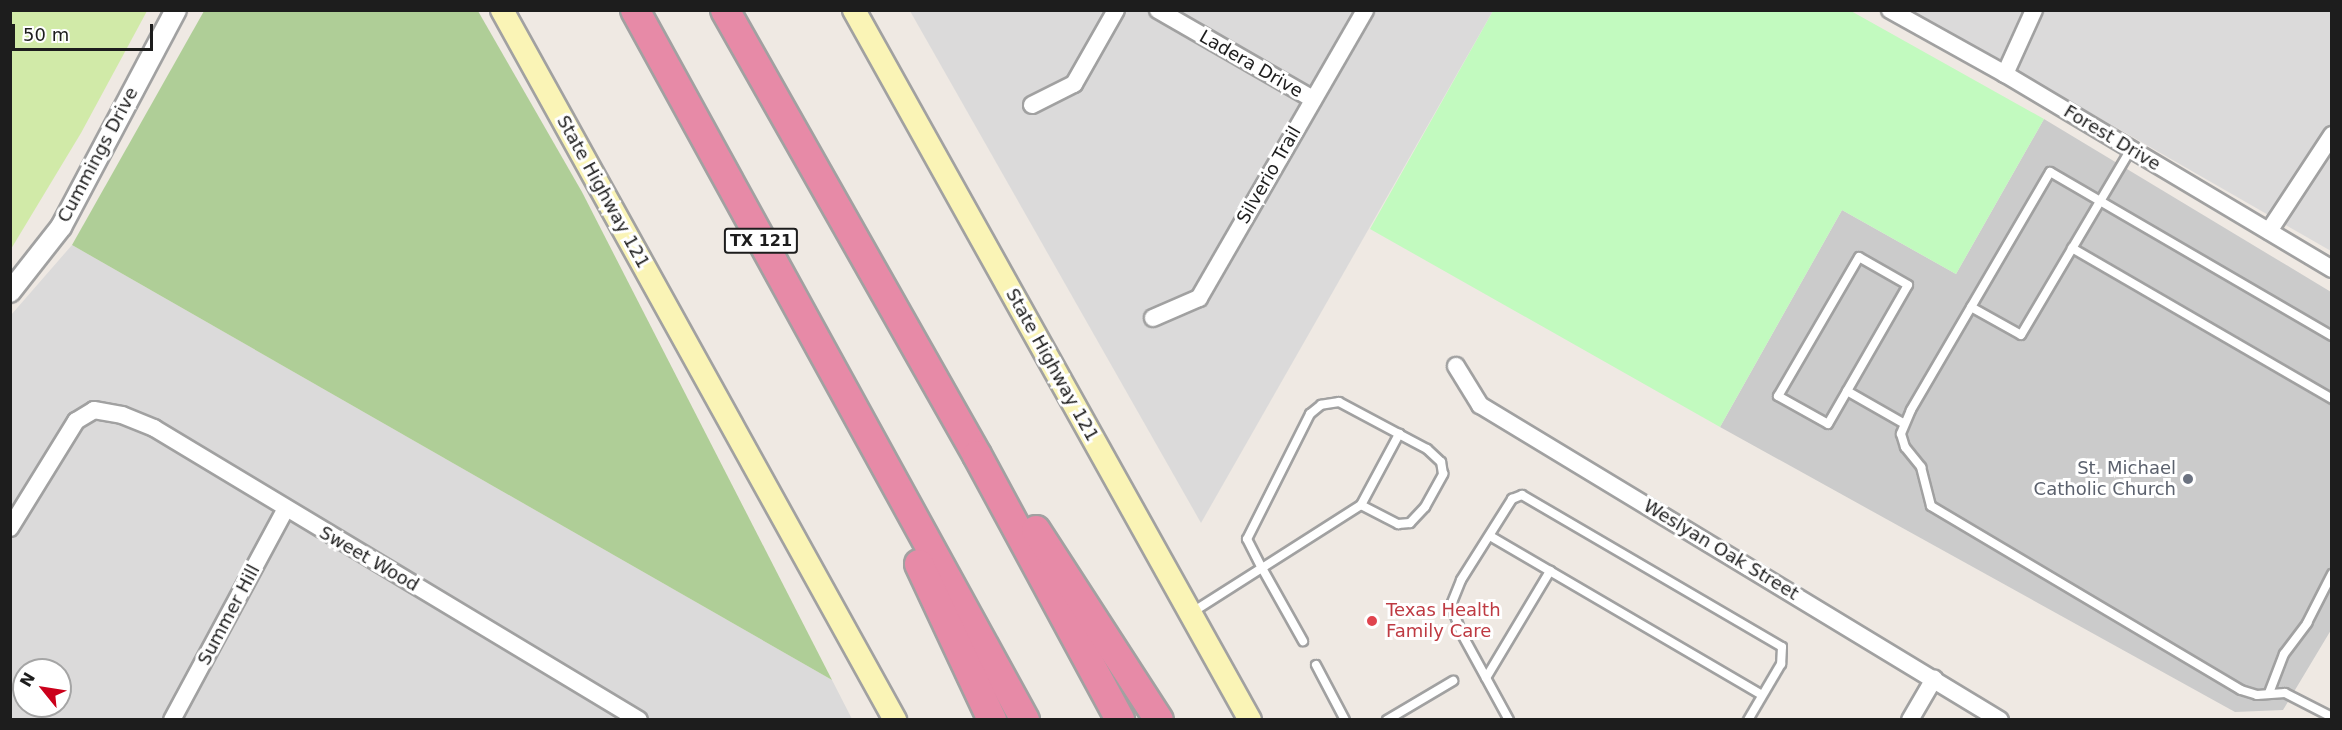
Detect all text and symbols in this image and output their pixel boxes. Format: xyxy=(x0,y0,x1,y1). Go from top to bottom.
scale bar xyxy=(15,12,156,50)
text: 50 m xyxy=(23,24,69,45)
street label: Ladera Drive xyxy=(1196,26,1306,102)
street label: Cummings Drive xyxy=(53,84,143,226)
street label: Forest Drive xyxy=(2060,101,2164,175)
street label: State Highway 121 xyxy=(552,112,654,272)
street label: Silverio Trail xyxy=(1232,122,1306,228)
road number: TX 121 xyxy=(724,228,798,254)
street label: State Highway 121 xyxy=(1001,285,1103,445)
place label: St. Michael Catholic Church xyxy=(2034,458,2176,500)
marker: St. Michael Catholic Church xyxy=(2181,472,2195,486)
street label: Weslyan Oak Street xyxy=(1640,495,1802,605)
street label: Sweet Wood xyxy=(315,522,423,596)
street label: Summer Hill xyxy=(193,561,265,669)
place label: Texas Health Family Care xyxy=(1386,600,1501,642)
marker: Texas Health Family Care xyxy=(1363,612,1381,630)
north arrow xyxy=(12,658,72,718)
text: N xyxy=(16,669,39,690)

